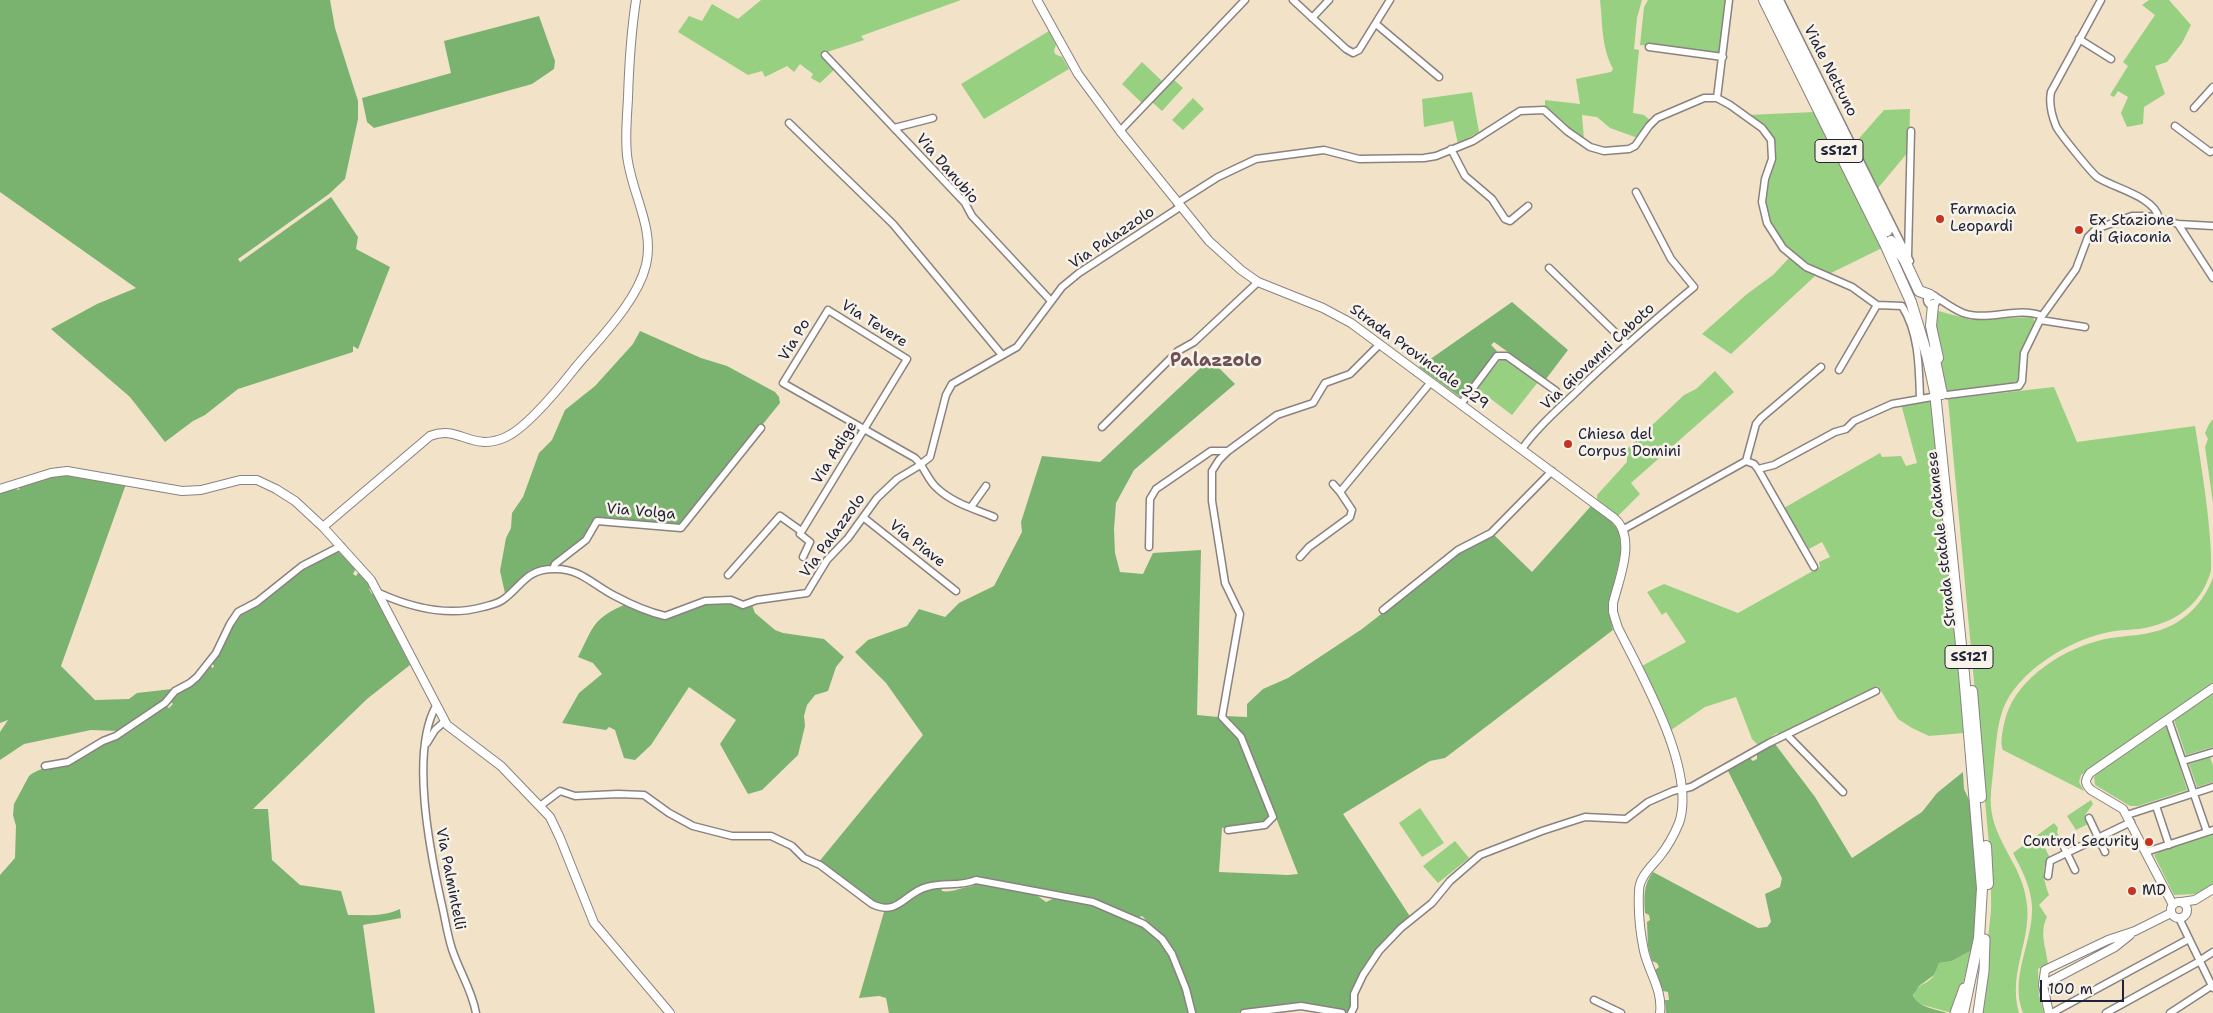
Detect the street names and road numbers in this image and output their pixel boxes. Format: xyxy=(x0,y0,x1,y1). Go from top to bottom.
street label: Viale Nettuno xyxy=(1799,22,1861,120)
street label: Via Danubio xyxy=(912,130,982,208)
road number: SS121 xyxy=(1815,140,1863,162)
street label: Via Palazzolo xyxy=(1066,203,1158,273)
street label: Via Tevere xyxy=(837,297,911,351)
street label: Via Giovanni Caboto xyxy=(1537,300,1659,414)
street label: Strada Provinciale 229 xyxy=(1346,301,1492,413)
street label: Via Po xyxy=(775,316,815,364)
street label: Via Adige xyxy=(809,418,861,488)
street label: Strada statale Catanese xyxy=(1924,450,1960,628)
street label: Via Palazzolo xyxy=(797,491,869,581)
street label: Via Volga xyxy=(606,500,676,524)
street label: Via Piave xyxy=(885,516,949,572)
road number: SS121 xyxy=(1945,646,1993,669)
street label: Via Palmintelli xyxy=(431,826,469,932)

